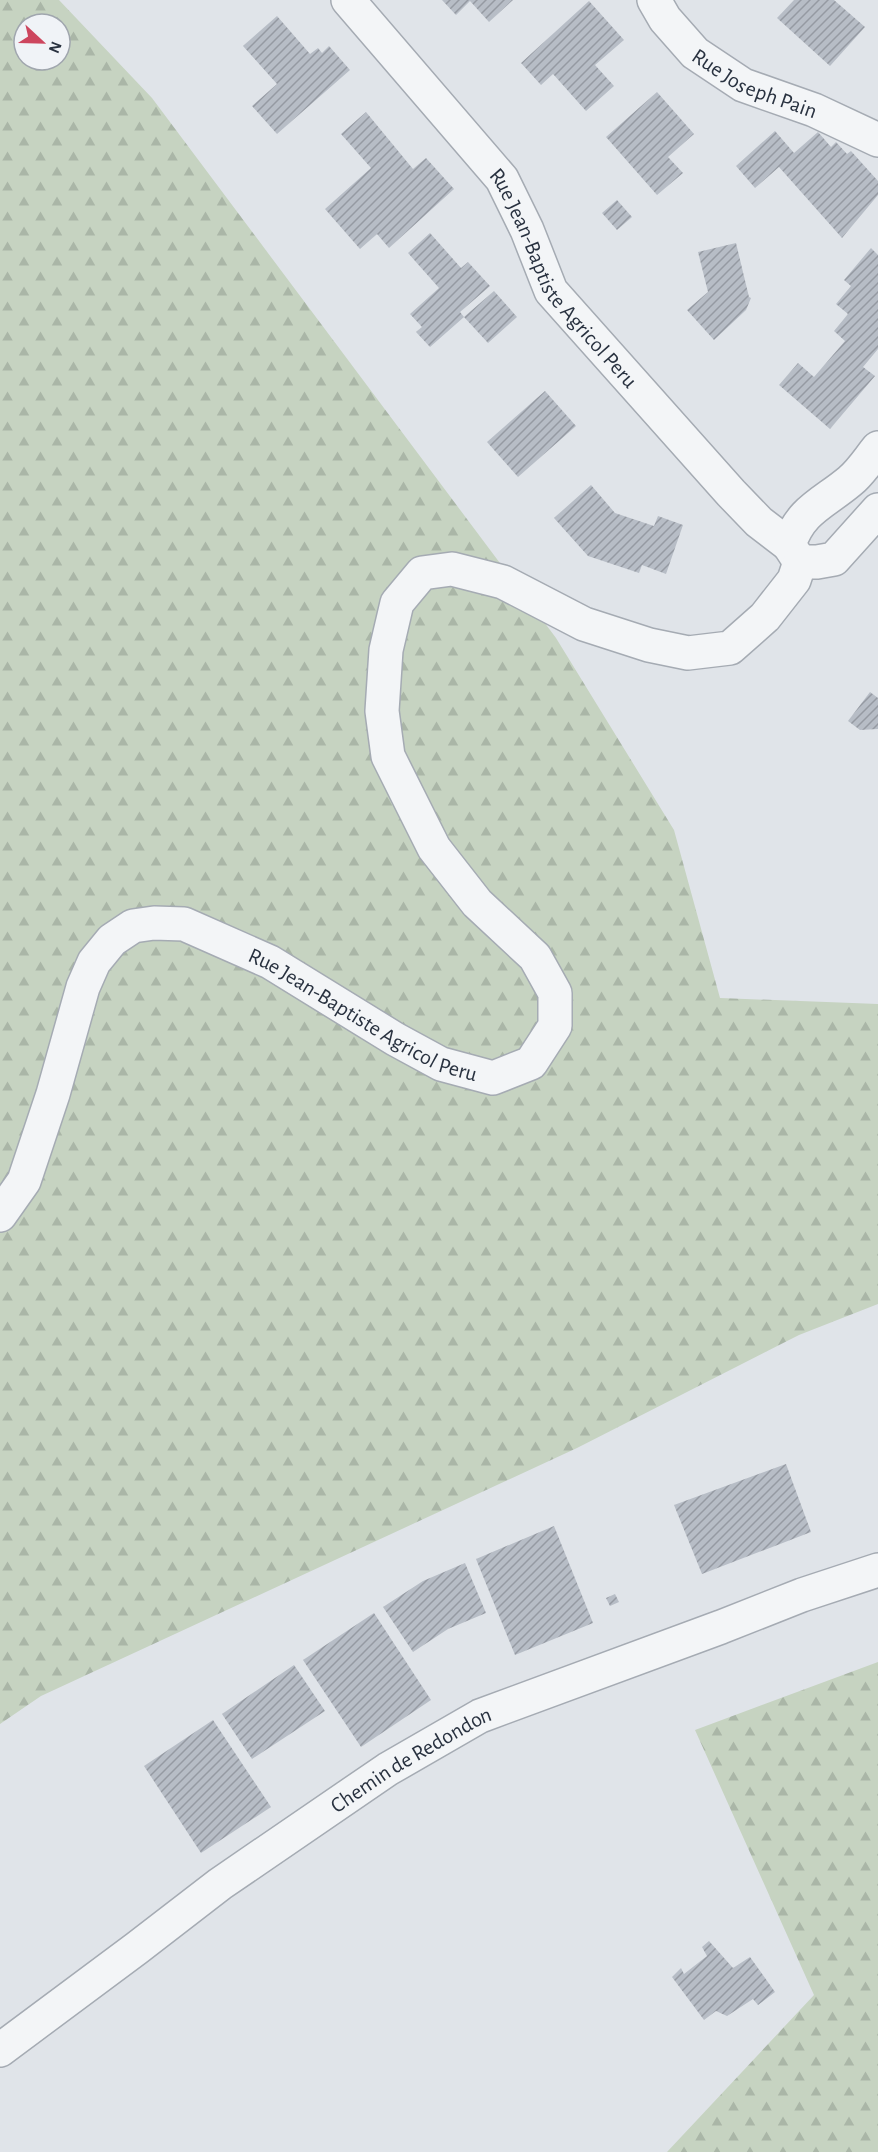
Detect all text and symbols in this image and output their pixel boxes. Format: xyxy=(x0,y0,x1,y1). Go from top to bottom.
north arrow xyxy=(12,12,72,72)
text: N xyxy=(45,39,64,55)
street label: Rue Joseph Pain xyxy=(688,44,820,122)
street label: Rue Jean-Baptiste Agricol Peru xyxy=(486,164,641,392)
street label: Rue Jean-Baptiste Agricol Peru xyxy=(245,944,480,1085)
street label: Chemin de Redondon xyxy=(327,1703,494,1817)

